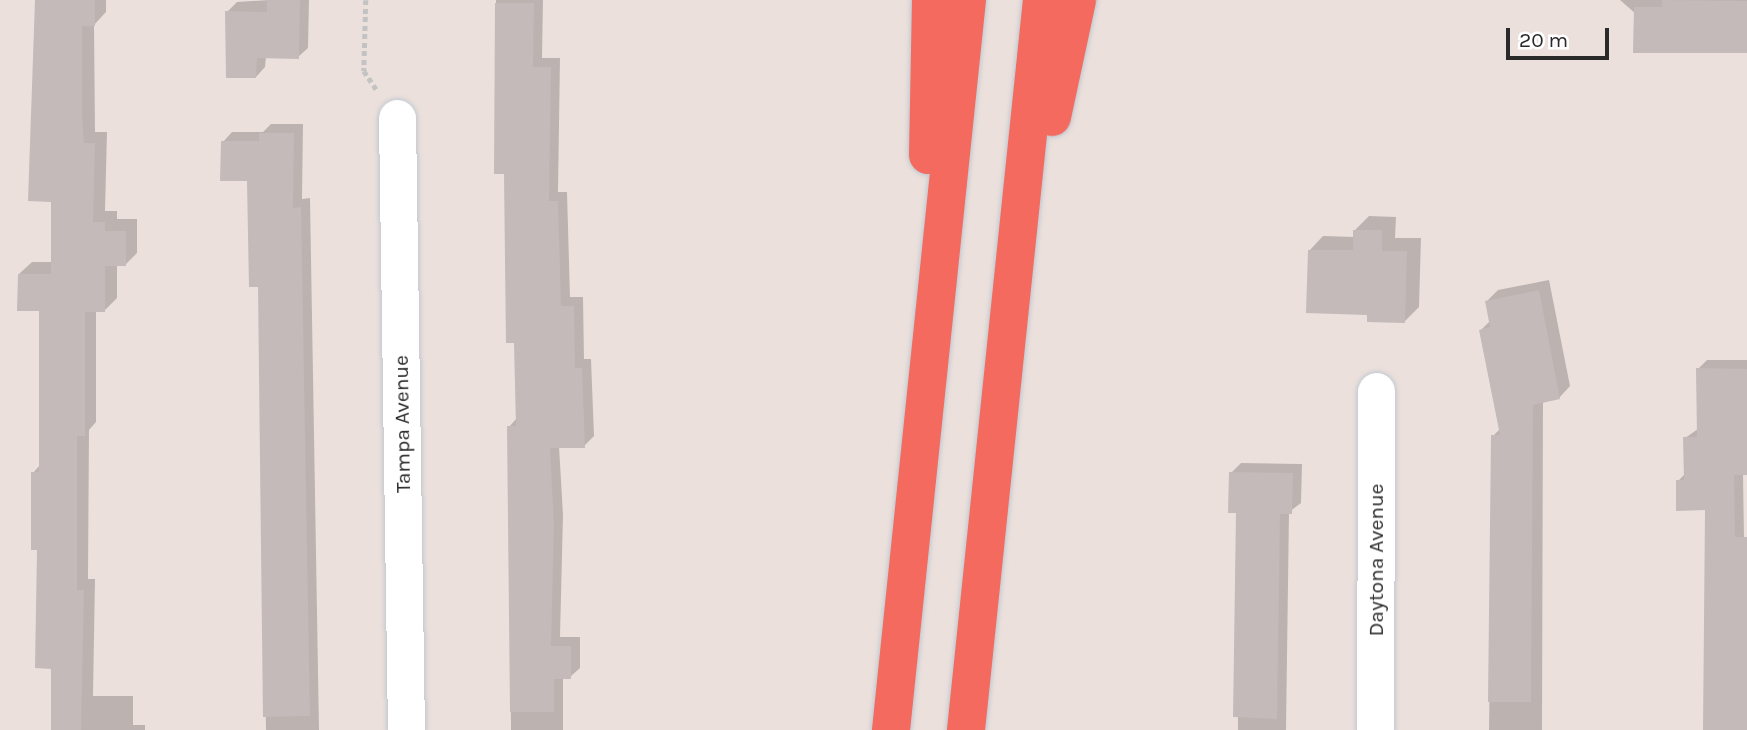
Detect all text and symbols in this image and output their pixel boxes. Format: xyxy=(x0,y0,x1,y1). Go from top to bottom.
scale bar xyxy=(1509,14,1612,58)
text: 20 m xyxy=(1519,28,1568,52)
street label: Tampa Avenue xyxy=(388,355,416,493)
street label: Daytona Avenue xyxy=(1363,484,1389,636)

